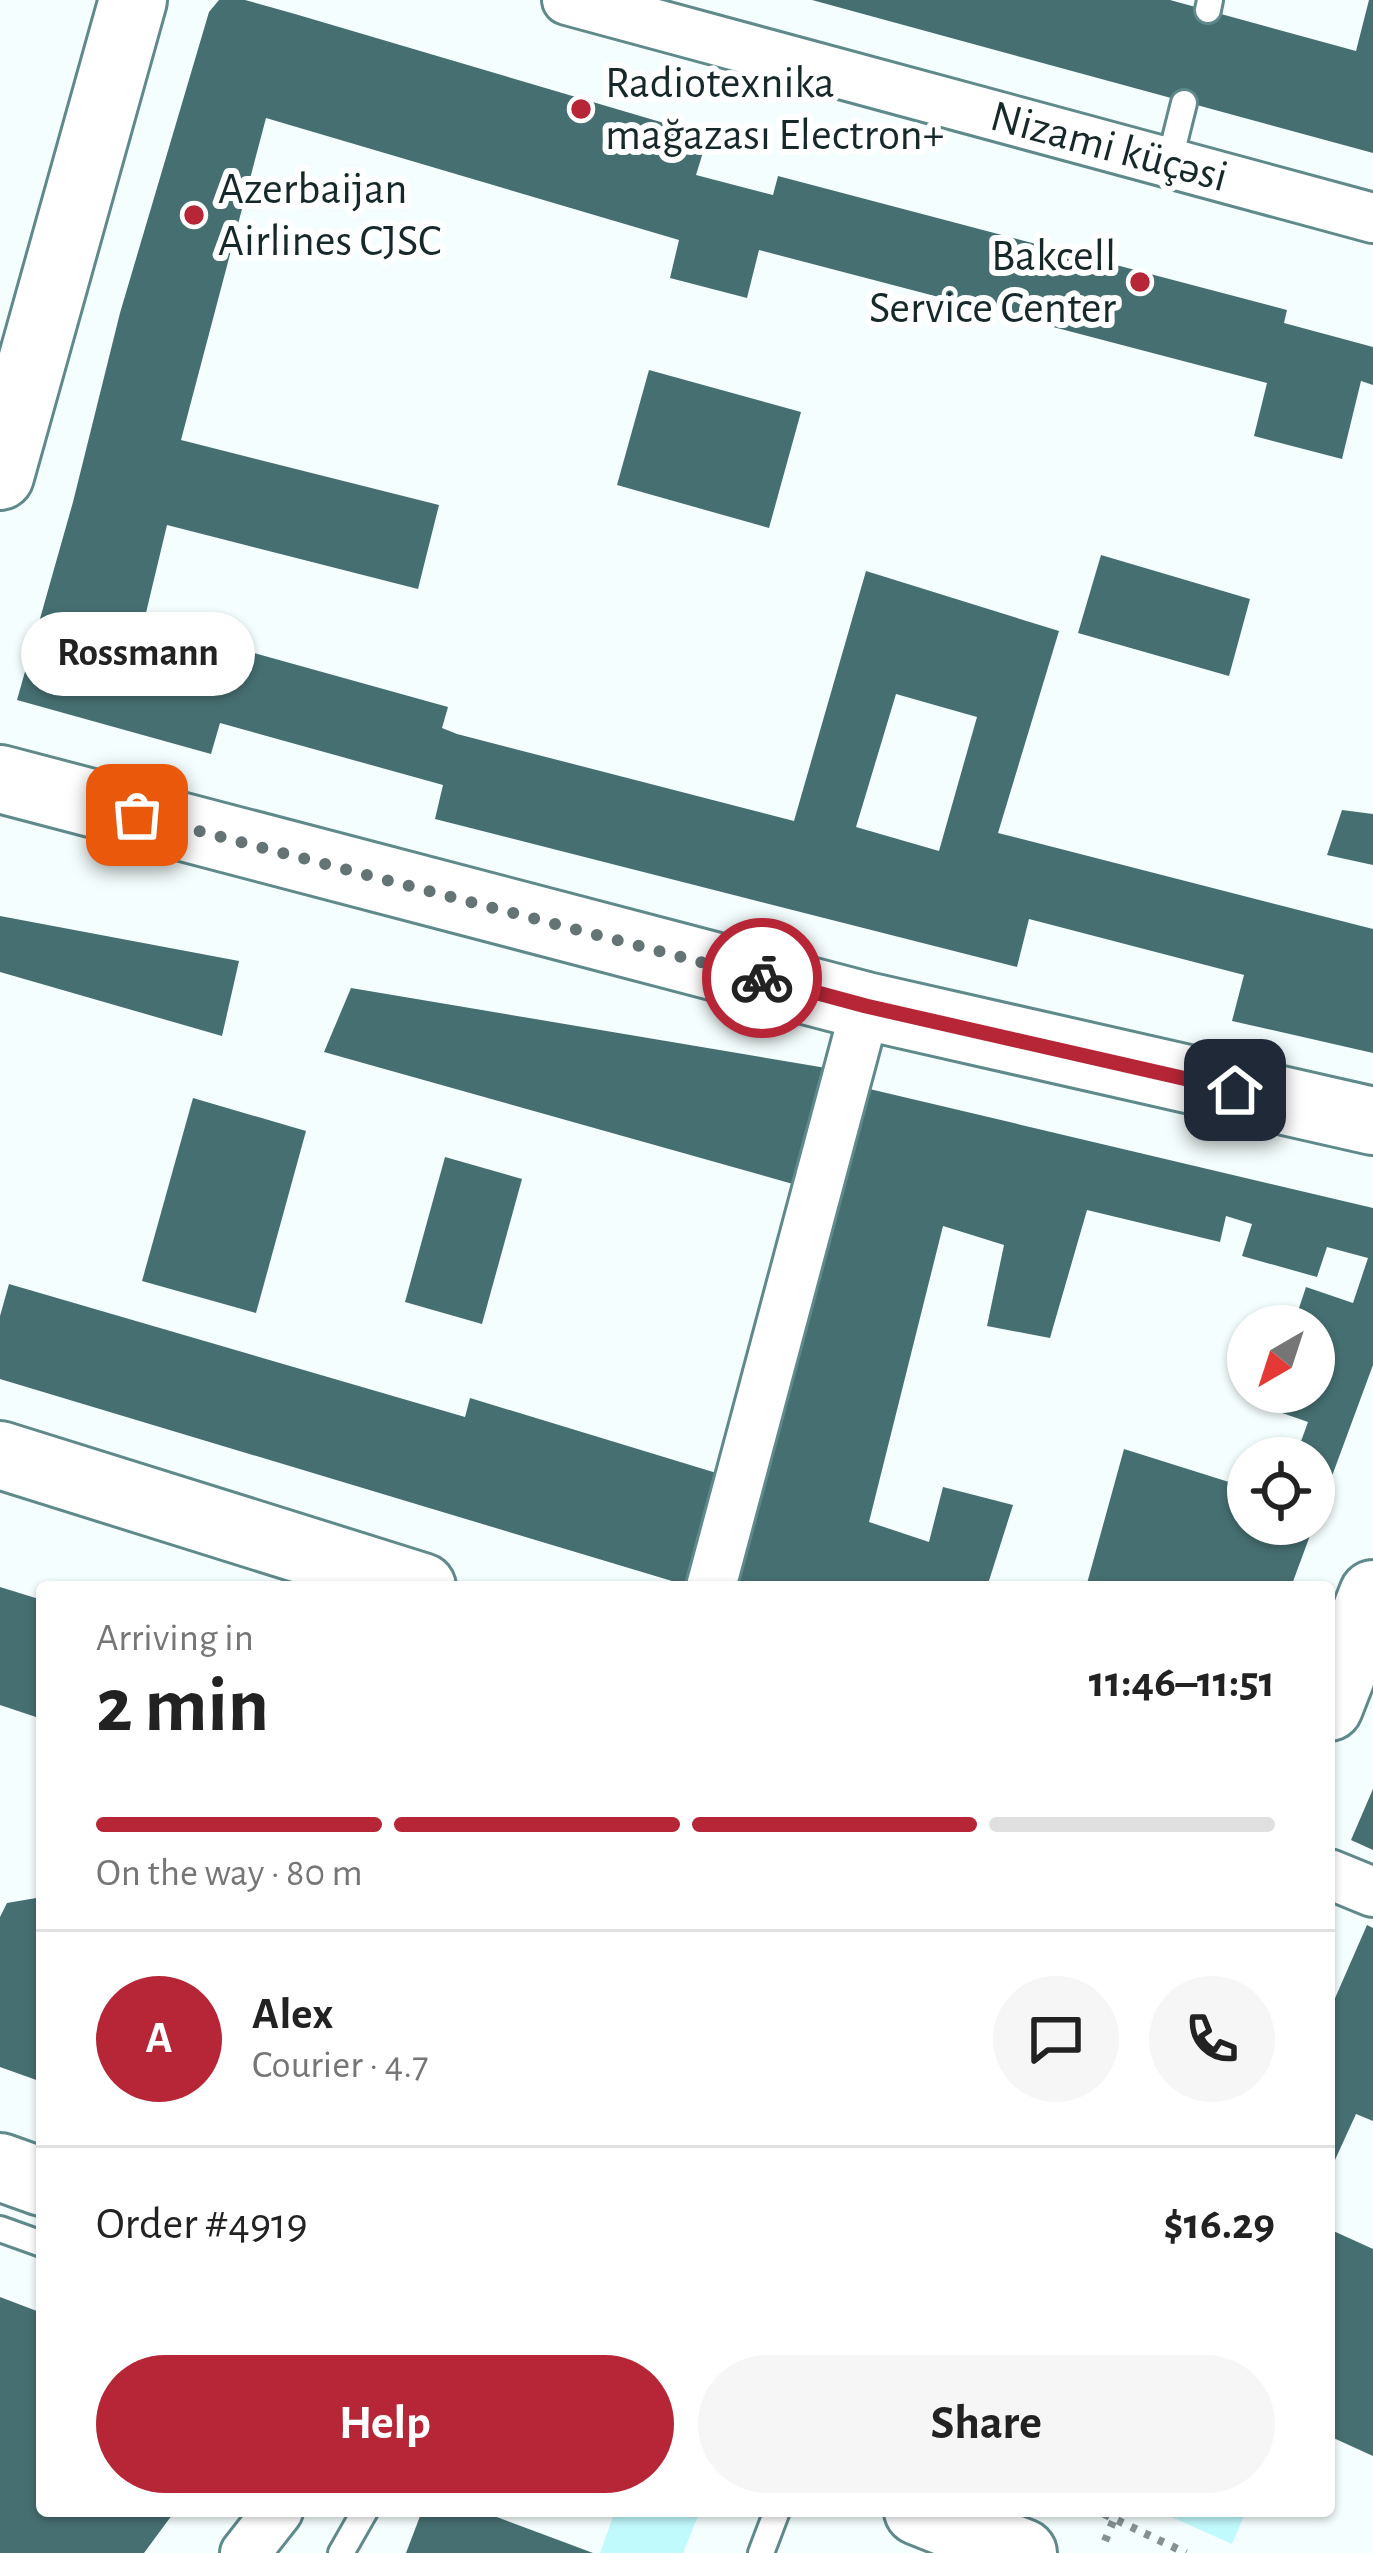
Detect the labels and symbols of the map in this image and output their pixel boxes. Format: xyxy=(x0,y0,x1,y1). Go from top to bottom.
place label: Radiotexnika mağazası Electron+ xyxy=(605,61,944,158)
street label: Nizami küçəsi xyxy=(986,94,1232,200)
marker: Radiotexnika mağazası Electron+ xyxy=(568,96,594,122)
place label: Azerbaijan Airlines CJSC xyxy=(218,167,442,264)
marker: Azerbaijan Airlines CJSC xyxy=(181,202,207,228)
place label: Bakcell Service Center xyxy=(869,234,1116,331)
marker: Bakcell Service Center xyxy=(1127,269,1153,295)
callout: Rossmann xyxy=(20,611,254,695)
pin xyxy=(86,764,188,866)
courier xyxy=(702,918,822,1038)
pin xyxy=(1184,1039,1286,1141)
north arrow xyxy=(1227,1305,1335,1413)

